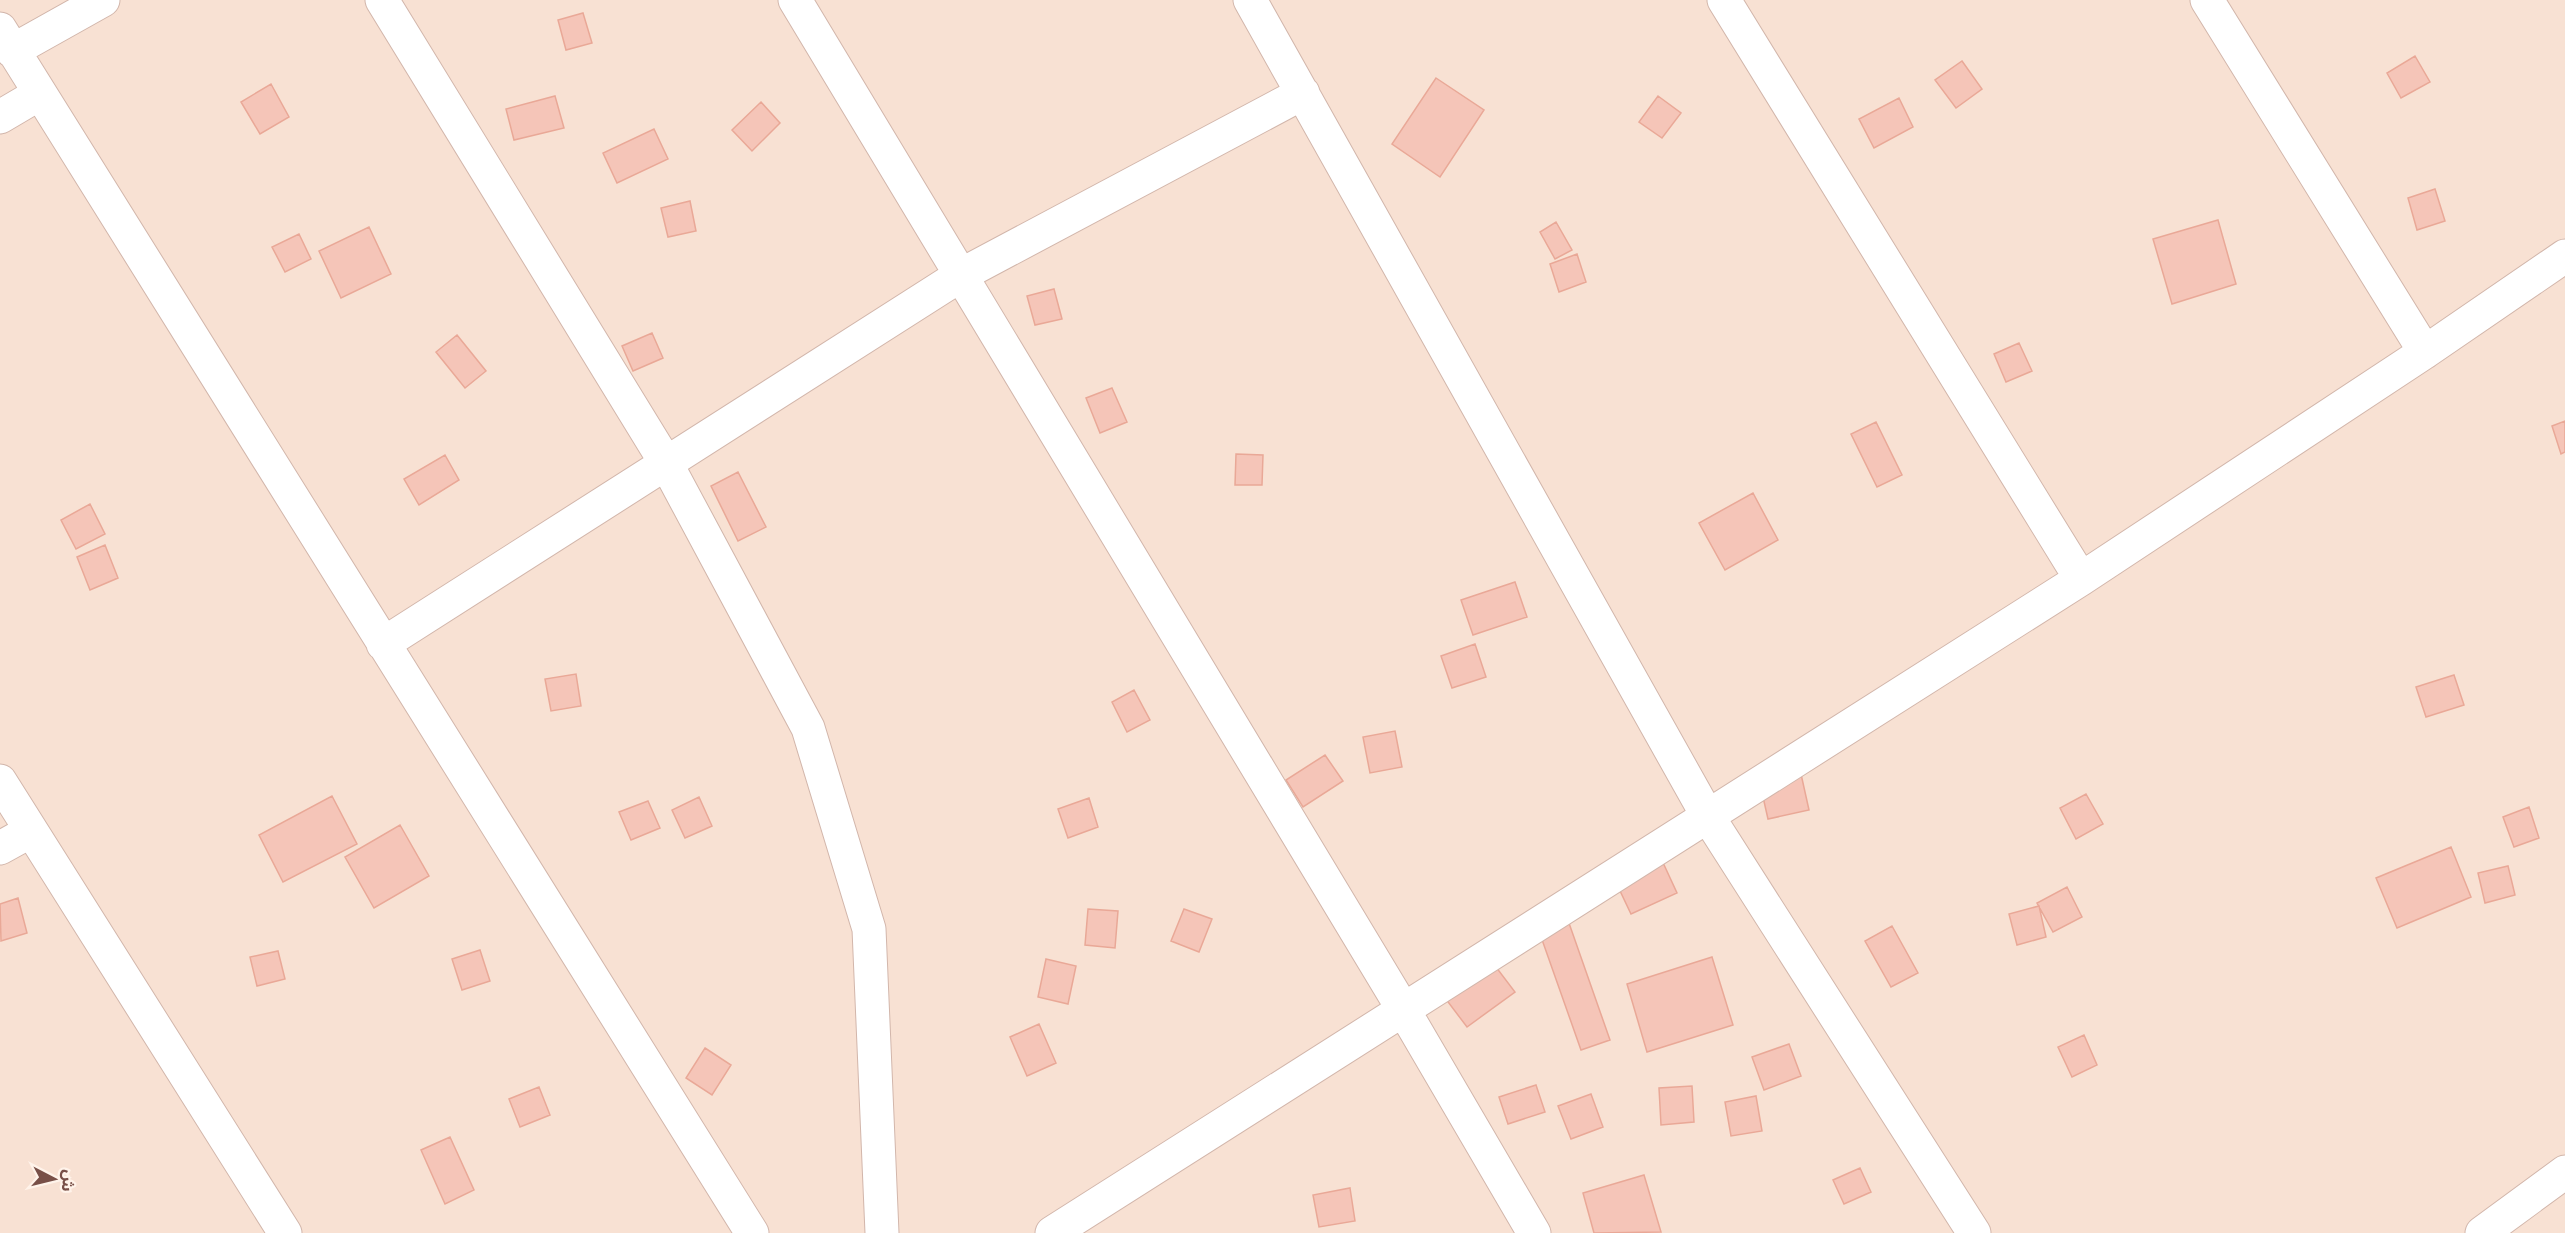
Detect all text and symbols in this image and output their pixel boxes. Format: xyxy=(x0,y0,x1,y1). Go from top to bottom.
north arrow xyxy=(24,1149,84,1209)
text: ش xyxy=(58,1169,80,1193)

